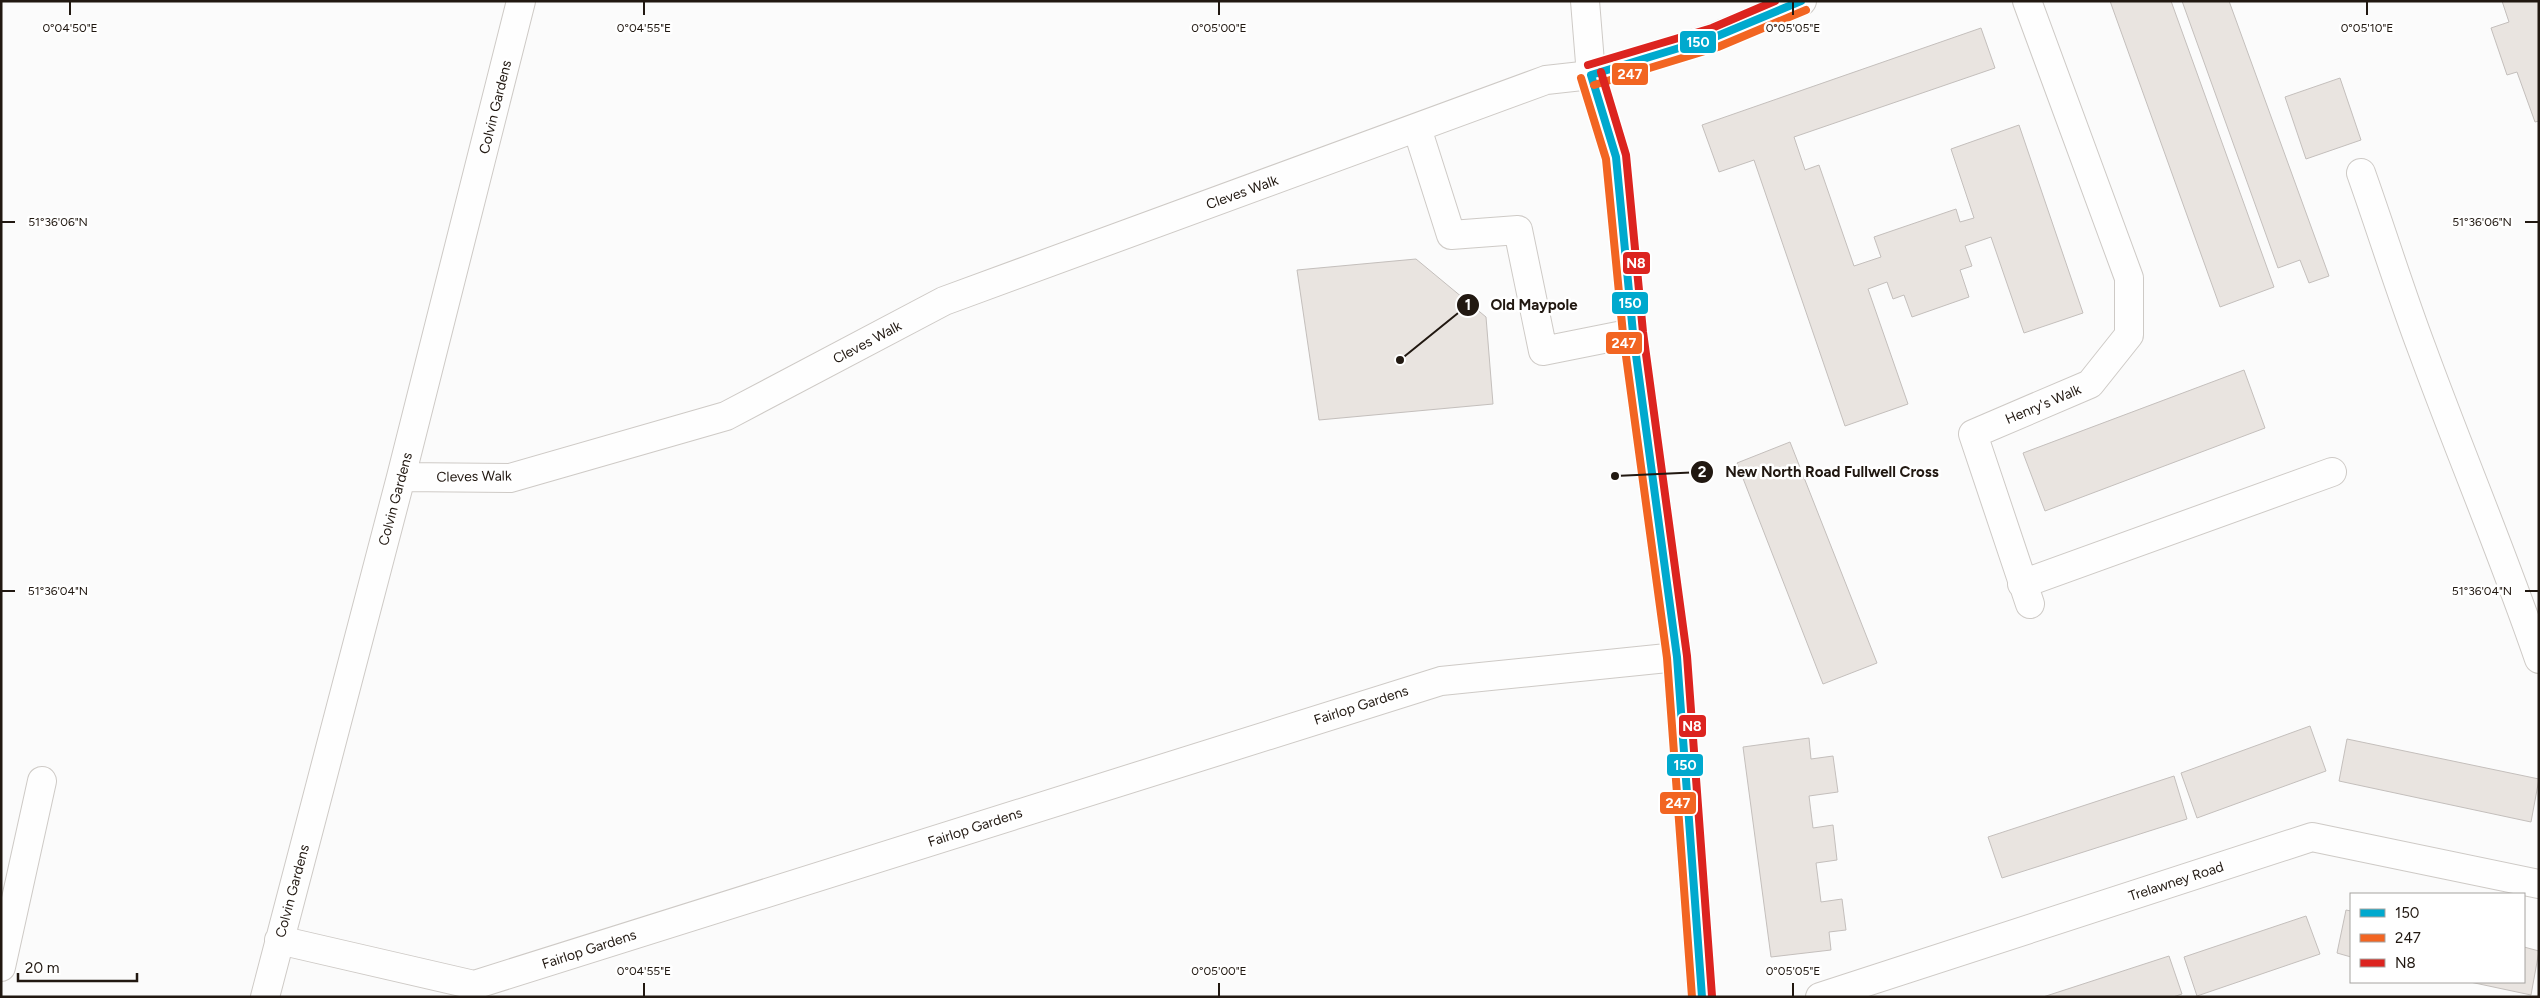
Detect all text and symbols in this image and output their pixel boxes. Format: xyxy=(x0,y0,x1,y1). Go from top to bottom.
text: 0°04'50"E xyxy=(42,21,98,35)
text: 0°04'55"E xyxy=(617,21,671,35)
text: 0°05'00"E xyxy=(1191,21,1247,35)
text: 0°05'05"E xyxy=(1766,21,1820,35)
text: 0°05'10"E xyxy=(2341,21,2393,35)
line badge: 150 xyxy=(1679,30,1717,54)
text: 150 xyxy=(1686,34,1710,51)
street label: Colvin Gardens xyxy=(476,59,515,156)
line badge: 247 xyxy=(1611,62,1649,86)
text: 247 xyxy=(1618,66,1643,83)
street label: Cleves Walk xyxy=(1204,172,1281,213)
text: 51°36'06"N xyxy=(28,215,88,229)
text: 51°36'06"N xyxy=(2452,215,2512,229)
line badge: N8 xyxy=(1622,251,1651,275)
text: N8 xyxy=(1626,255,1646,272)
callout: Old Maypole xyxy=(1455,290,1587,320)
line badge: 150 xyxy=(1611,291,1649,315)
text: 150 xyxy=(1618,295,1642,312)
text: 1 xyxy=(1465,296,1471,314)
text: Old Maypole xyxy=(1490,296,1578,314)
street label: Cleves Walk xyxy=(830,317,905,368)
line badge: 247 xyxy=(1605,331,1643,355)
text: 247 xyxy=(1612,335,1637,352)
street label: Henry's Walk xyxy=(2003,381,2084,428)
street label: Colvin Gardens xyxy=(375,451,416,548)
callout: New North Road Fullwell Cross xyxy=(1690,457,1948,487)
text: 2 xyxy=(1698,463,1707,481)
text: New North Road Fullwell Cross xyxy=(1725,463,1939,481)
street label: Cleves Walk xyxy=(436,467,512,486)
text: 51°36'04"N xyxy=(28,584,88,598)
text: 51°36'04"N xyxy=(2452,584,2512,598)
street label: Fairlop Gardens xyxy=(1312,682,1411,729)
line badge: N8 xyxy=(1678,714,1707,738)
text: N8 xyxy=(1682,718,1702,735)
line badge: 150 xyxy=(1666,753,1704,777)
text: 150 xyxy=(1673,757,1697,774)
line badge: 247 xyxy=(1659,791,1697,815)
text: 247 xyxy=(1666,795,1691,812)
street label: Fairlop Gardens xyxy=(926,804,1025,851)
street label: Colvin Gardens xyxy=(272,843,313,940)
street label: Trelawney Road xyxy=(2127,858,2226,905)
legend xyxy=(2350,893,2525,983)
text: 150 xyxy=(2395,904,2419,922)
street label: Fairlop Gardens xyxy=(540,926,639,973)
text: 247 xyxy=(2395,929,2421,947)
scale bar xyxy=(18,950,136,982)
text: N8 xyxy=(2395,954,2416,972)
text: 20 m xyxy=(25,959,59,977)
text: 0°04'55"E xyxy=(617,964,671,978)
text: 0°05'00"E xyxy=(1191,964,1247,978)
text: 0°05'05"E xyxy=(1766,964,1820,978)

